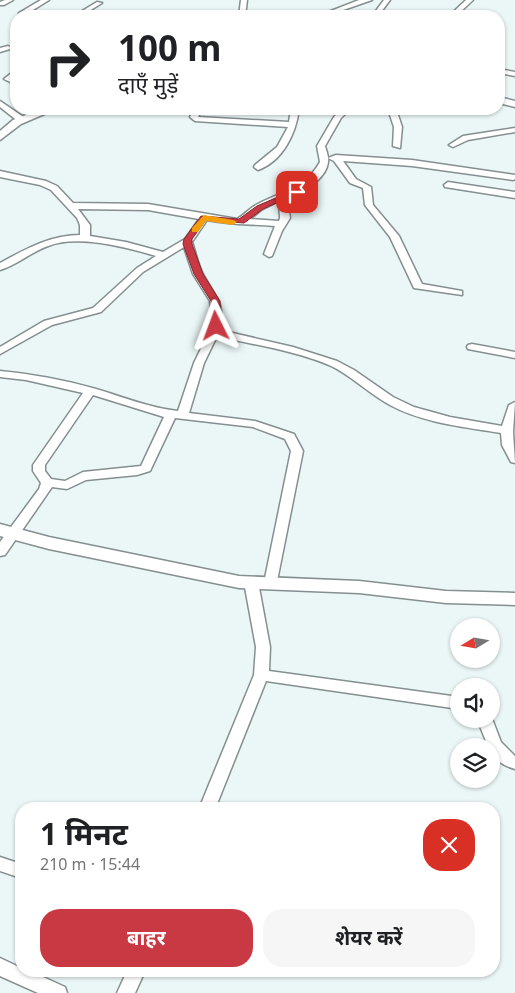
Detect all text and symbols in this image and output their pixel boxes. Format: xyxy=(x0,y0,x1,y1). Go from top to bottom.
text: 100 m xyxy=(118,24,221,71)
icon: right xyxy=(35,30,100,95)
text: दाएँ मुड़ें xyxy=(118,69,178,99)
pin xyxy=(276,171,318,213)
icon: arrive xyxy=(283,178,311,206)
position arrow xyxy=(189,299,241,351)
north arrow xyxy=(450,618,500,668)
map controls xyxy=(450,618,500,788)
button: sound xyxy=(450,678,500,728)
button: layers xyxy=(450,738,500,788)
text: 1 मिनट xyxy=(40,813,128,854)
button: close xyxy=(423,819,475,871)
text: 210 m · 15:44 xyxy=(40,853,140,875)
button: बाहर xyxy=(40,909,253,967)
button: शेयर करें xyxy=(263,909,475,967)

